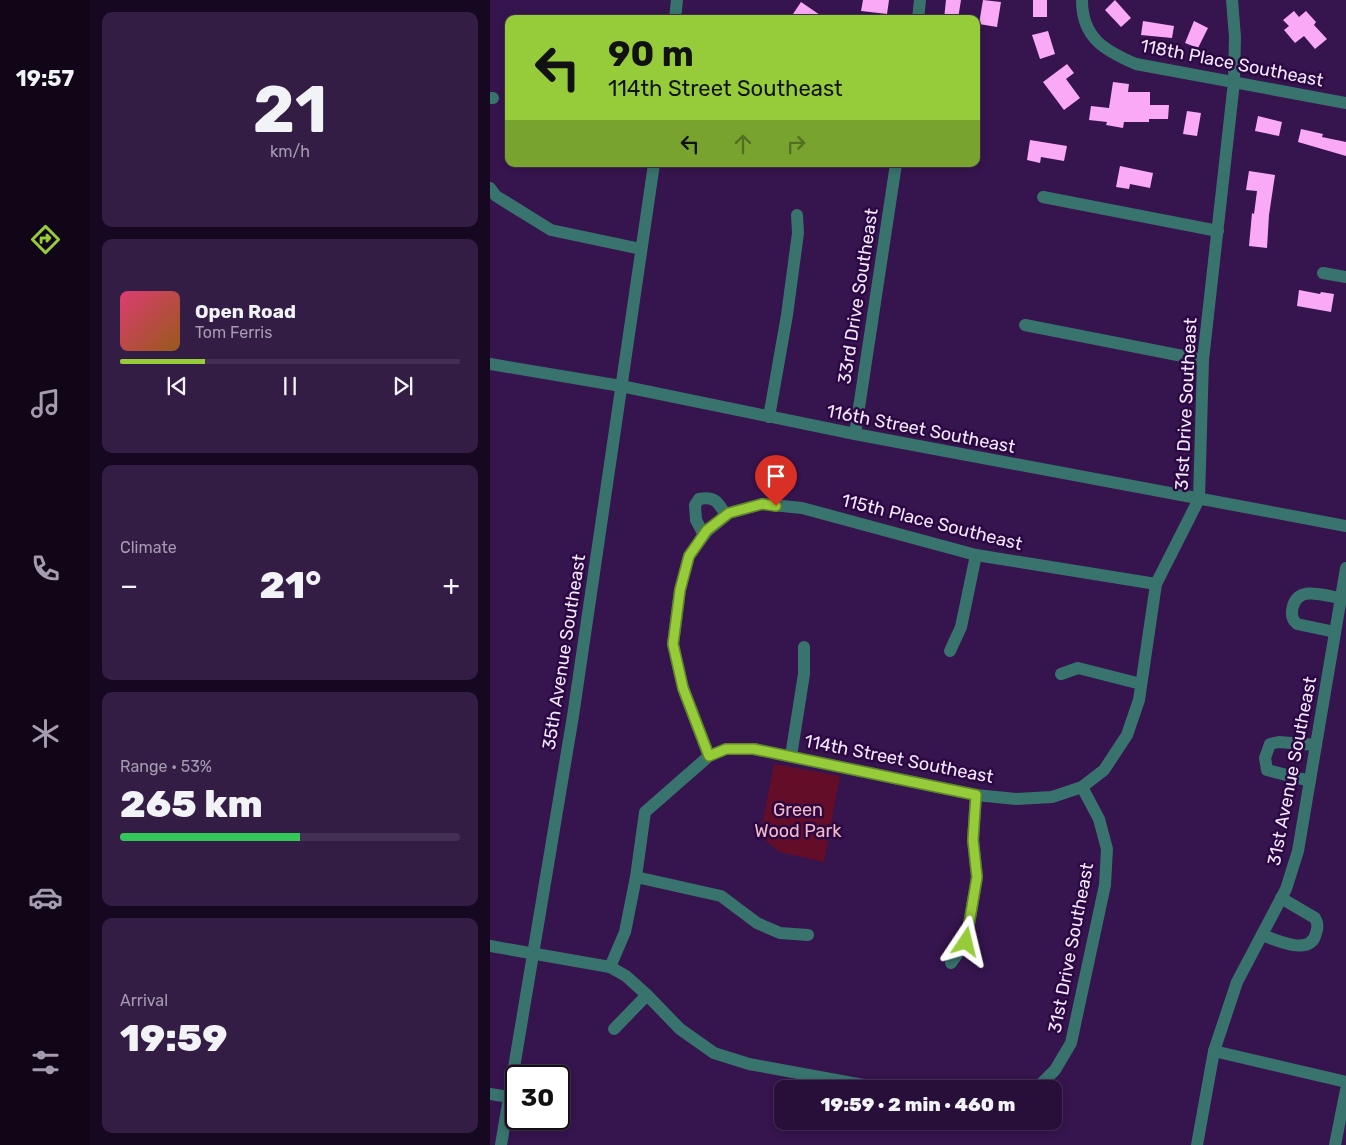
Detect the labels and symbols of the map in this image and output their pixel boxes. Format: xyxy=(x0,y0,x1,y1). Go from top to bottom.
street label: 118th Place Southeast xyxy=(1139,34,1325,92)
street label: 33rd Drive Southeast xyxy=(833,207,883,385)
street label: 31st Drive Southeast xyxy=(1170,317,1202,491)
street label: 116th Street Southeast xyxy=(825,400,1017,458)
pin xyxy=(755,455,797,506)
street label: 115th Place Southeast xyxy=(839,489,1025,555)
street label: 35th Avenue Southeast xyxy=(538,553,590,751)
street label: 31st Avenue Southeast xyxy=(1263,674,1321,868)
street label: 114th Street Southeast xyxy=(803,730,995,788)
park label: Green Wood Park xyxy=(754,799,842,842)
street label: 31st Drive Southeast xyxy=(1044,861,1098,1035)
position arrow xyxy=(939,915,991,967)
speed limit sign: 30 xyxy=(505,1065,570,1130)

